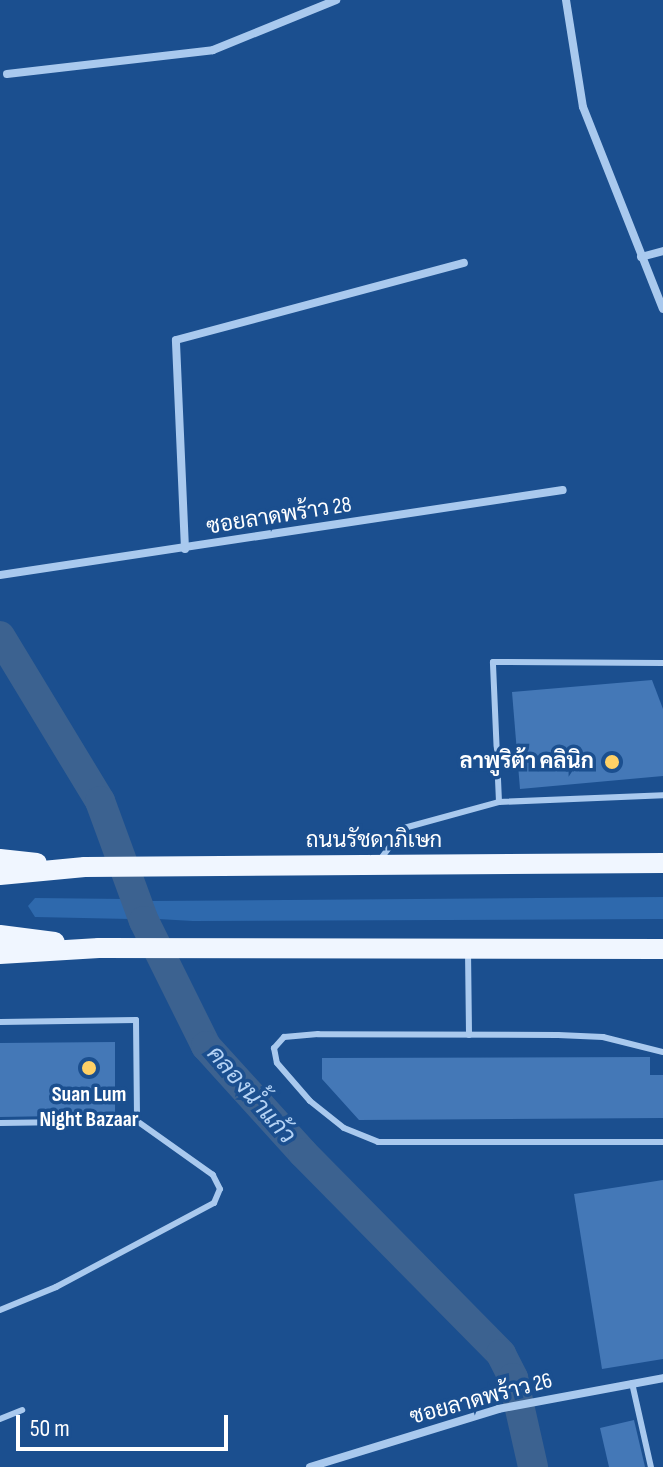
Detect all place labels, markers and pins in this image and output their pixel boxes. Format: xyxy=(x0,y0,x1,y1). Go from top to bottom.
place label: ลาพูริต้า คลินิก xyxy=(460,749,594,775)
marker: ลาพูริต้า คลินิก xyxy=(601,751,623,773)
marker: Suan Lum Night Bazaar xyxy=(80,1059,98,1077)
place label: Suan Lum Night Bazaar xyxy=(40,1081,138,1132)

